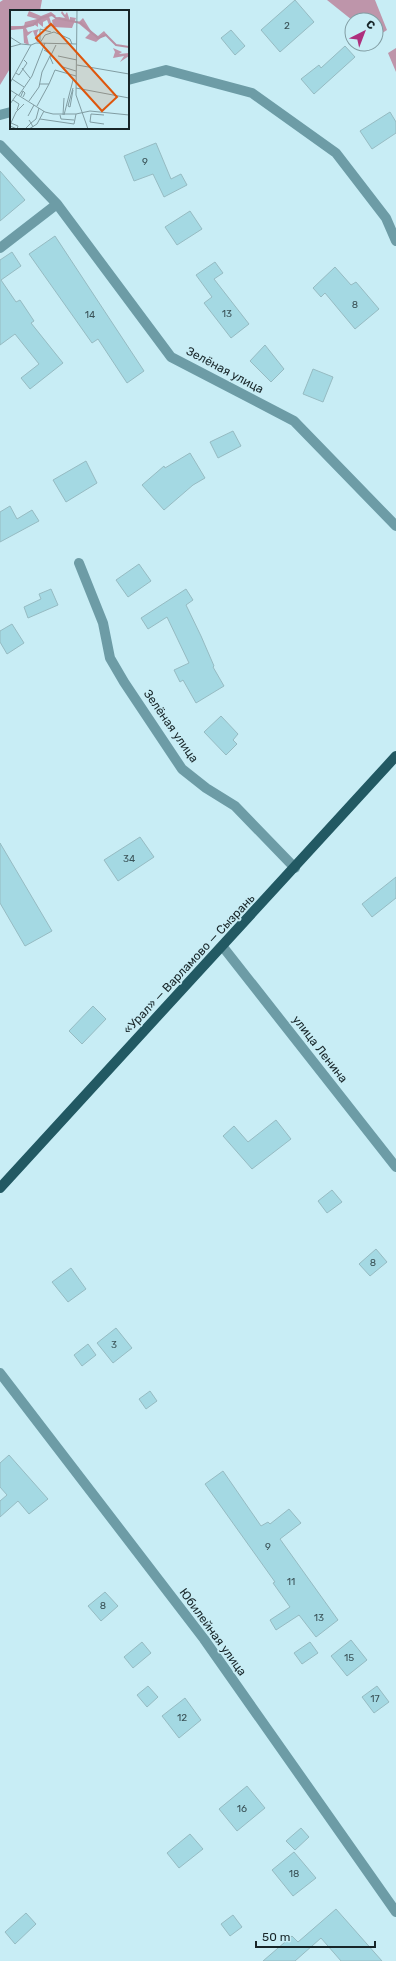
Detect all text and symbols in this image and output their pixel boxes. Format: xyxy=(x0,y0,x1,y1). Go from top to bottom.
inset map xyxy=(10,10,129,129)
north arrow xyxy=(344,12,384,52)
text: С xyxy=(363,18,378,33)
house number: 2 xyxy=(284,20,290,32)
house number: 9 xyxy=(142,156,148,168)
house number: 8 xyxy=(352,299,358,311)
house number: 13 xyxy=(222,308,232,320)
house number: 14 xyxy=(85,309,95,321)
street label: Зелёная улица xyxy=(184,344,266,396)
street label: Зелёная улица xyxy=(141,687,201,765)
house number: 34 xyxy=(123,853,135,865)
street label: «Урал» — Варламово — Сызрань xyxy=(121,891,257,1037)
street label: улица Ленина xyxy=(289,1013,351,1085)
house number: 8 xyxy=(370,1257,376,1269)
house number: 3 xyxy=(111,1339,117,1351)
house number: 9 xyxy=(265,1541,271,1553)
house number: 11 xyxy=(287,1576,295,1588)
street label: Юбилейная улица xyxy=(177,1586,249,1678)
house number: 8 xyxy=(100,1600,106,1612)
house number: 13 xyxy=(314,1612,324,1624)
house number: 15 xyxy=(344,1652,354,1664)
house number: 17 xyxy=(370,1693,380,1705)
house number: 12 xyxy=(177,1712,187,1724)
house number: 16 xyxy=(237,1803,247,1815)
house number: 18 xyxy=(289,1868,299,1880)
scale bar xyxy=(256,1923,375,1949)
text: 50 m xyxy=(262,1930,290,1944)

